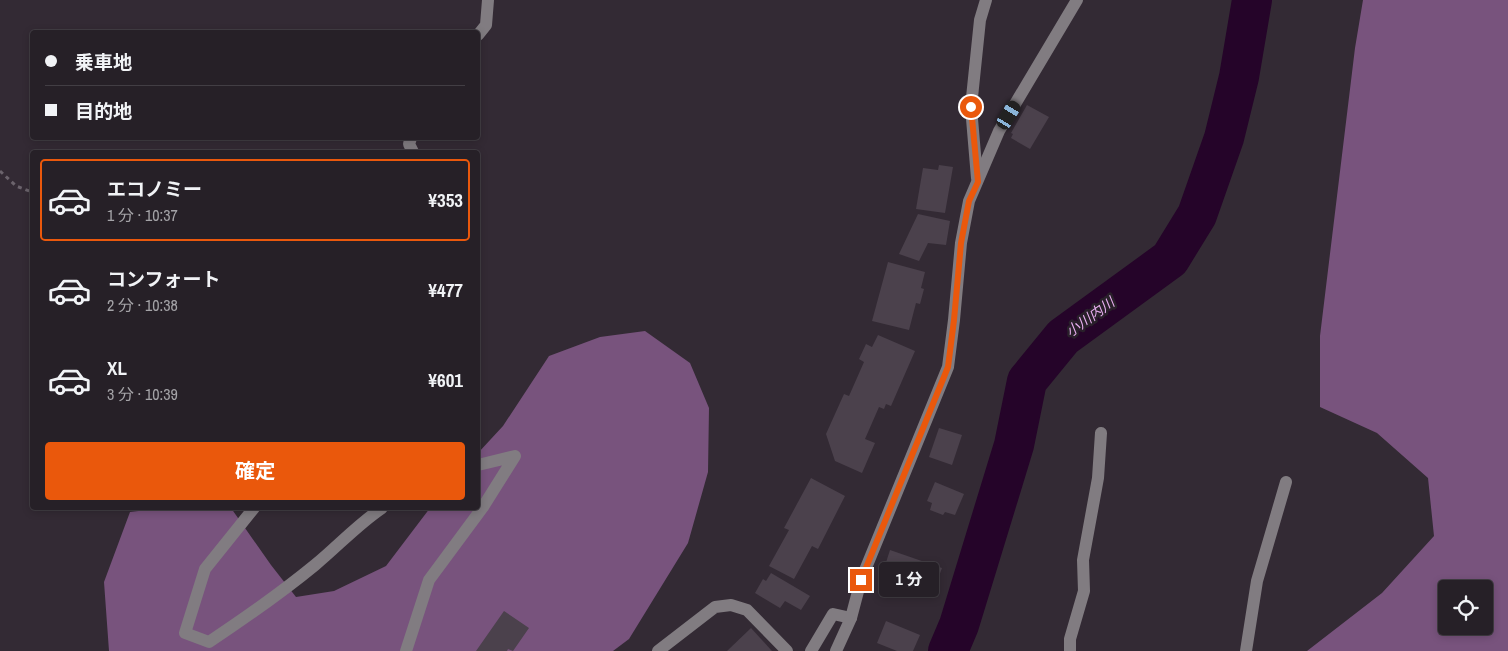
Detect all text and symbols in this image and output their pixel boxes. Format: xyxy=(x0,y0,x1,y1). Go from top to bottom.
text: 乗車地 xyxy=(75,49,132,75)
route start xyxy=(960,96,982,118)
text: 目的地 xyxy=(75,98,132,124)
car xyxy=(994,98,1023,132)
text: エコノミー xyxy=(107,176,202,202)
icon: car xyxy=(47,178,92,223)
text: ¥353 xyxy=(428,187,463,213)
text: 1 分 · 10:37 xyxy=(107,204,178,226)
text: コンフォート xyxy=(107,266,220,292)
icon: car xyxy=(47,268,92,313)
text: ¥477 xyxy=(428,277,463,303)
water label: 小川内川 xyxy=(1062,292,1120,341)
text: 2 分 · 10:38 xyxy=(107,294,178,316)
text: XL xyxy=(107,355,127,381)
icon: car xyxy=(47,358,92,403)
text: ¥601 xyxy=(428,367,463,393)
text: 3 分 · 10:39 xyxy=(107,383,178,405)
button: 確定 xyxy=(45,442,465,500)
callout: 1 分 xyxy=(878,562,938,598)
text: 1 分 xyxy=(896,568,922,590)
route end xyxy=(850,569,872,591)
map controls xyxy=(1438,580,1493,635)
button: locate xyxy=(1438,580,1493,635)

